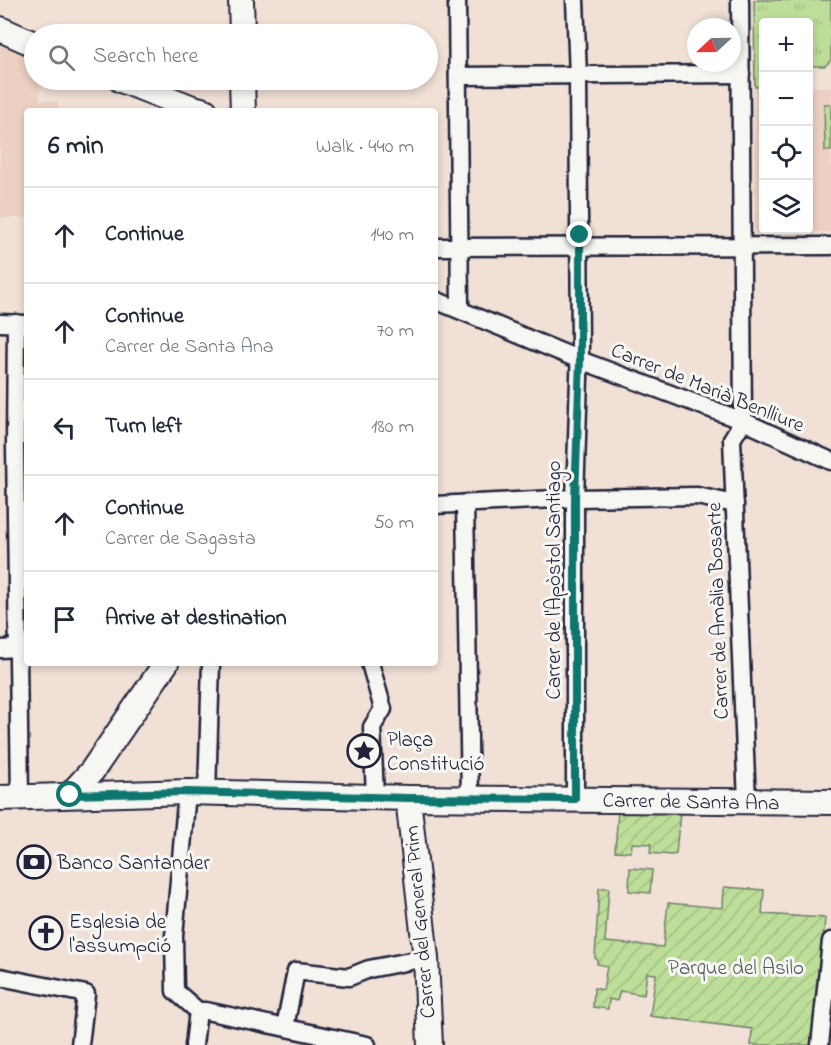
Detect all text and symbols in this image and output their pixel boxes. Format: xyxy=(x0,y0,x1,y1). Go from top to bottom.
north arrow xyxy=(687,18,741,72)
map controls xyxy=(759,18,813,234)
button: + xyxy=(759,18,813,72)
search box xyxy=(24,24,438,90)
icon: search xyxy=(45,41,78,74)
text: Search here xyxy=(93,41,198,73)
button: − xyxy=(759,72,813,126)
button: locate xyxy=(759,126,813,180)
text: 6 min xyxy=(48,128,104,166)
text: Walk · 440 m xyxy=(316,133,414,162)
button: layers xyxy=(759,180,813,234)
icon: ahead xyxy=(48,219,81,252)
text: Continue xyxy=(105,219,184,251)
text: 140 m xyxy=(370,221,414,250)
route end xyxy=(566,221,592,247)
text: Continue xyxy=(105,301,184,333)
icon: ahead xyxy=(48,315,81,348)
text: 70 m xyxy=(377,317,414,346)
text: Carrer de Santa Ana xyxy=(105,333,274,362)
street label: Carrer de Marià Benlliure xyxy=(606,336,809,442)
icon: left xyxy=(48,411,81,444)
text: Turn left xyxy=(105,411,182,443)
text: 180 m xyxy=(371,413,414,442)
street label: Carrer de l'Apòstol Santiago xyxy=(540,460,572,700)
text: Continue xyxy=(105,493,184,525)
street label: Carrer de Amàlia Bosarte xyxy=(700,501,738,720)
icon: ahead xyxy=(48,507,81,540)
text: 50 m xyxy=(373,509,414,538)
text: Carrer de Sagasta xyxy=(105,525,256,554)
icon: arrive xyxy=(48,603,81,636)
text: Arrive at destination xyxy=(105,603,287,635)
place label: Plaça Constitució xyxy=(387,726,484,780)
place icon: Plaça Constitució xyxy=(346,733,382,769)
route start xyxy=(56,781,82,807)
street label: Carrer de Santa Ana xyxy=(602,786,780,820)
street label: Carrer del General Prim xyxy=(398,824,444,1020)
bank icon: Banco Santander xyxy=(16,844,52,880)
place label: Banco Santander xyxy=(56,849,210,879)
place label: Esglesia de l'assumpció xyxy=(69,908,171,962)
church icon: Esglesia de l'assumpció xyxy=(28,915,64,951)
park label: Parque del Asilo xyxy=(668,954,804,984)

